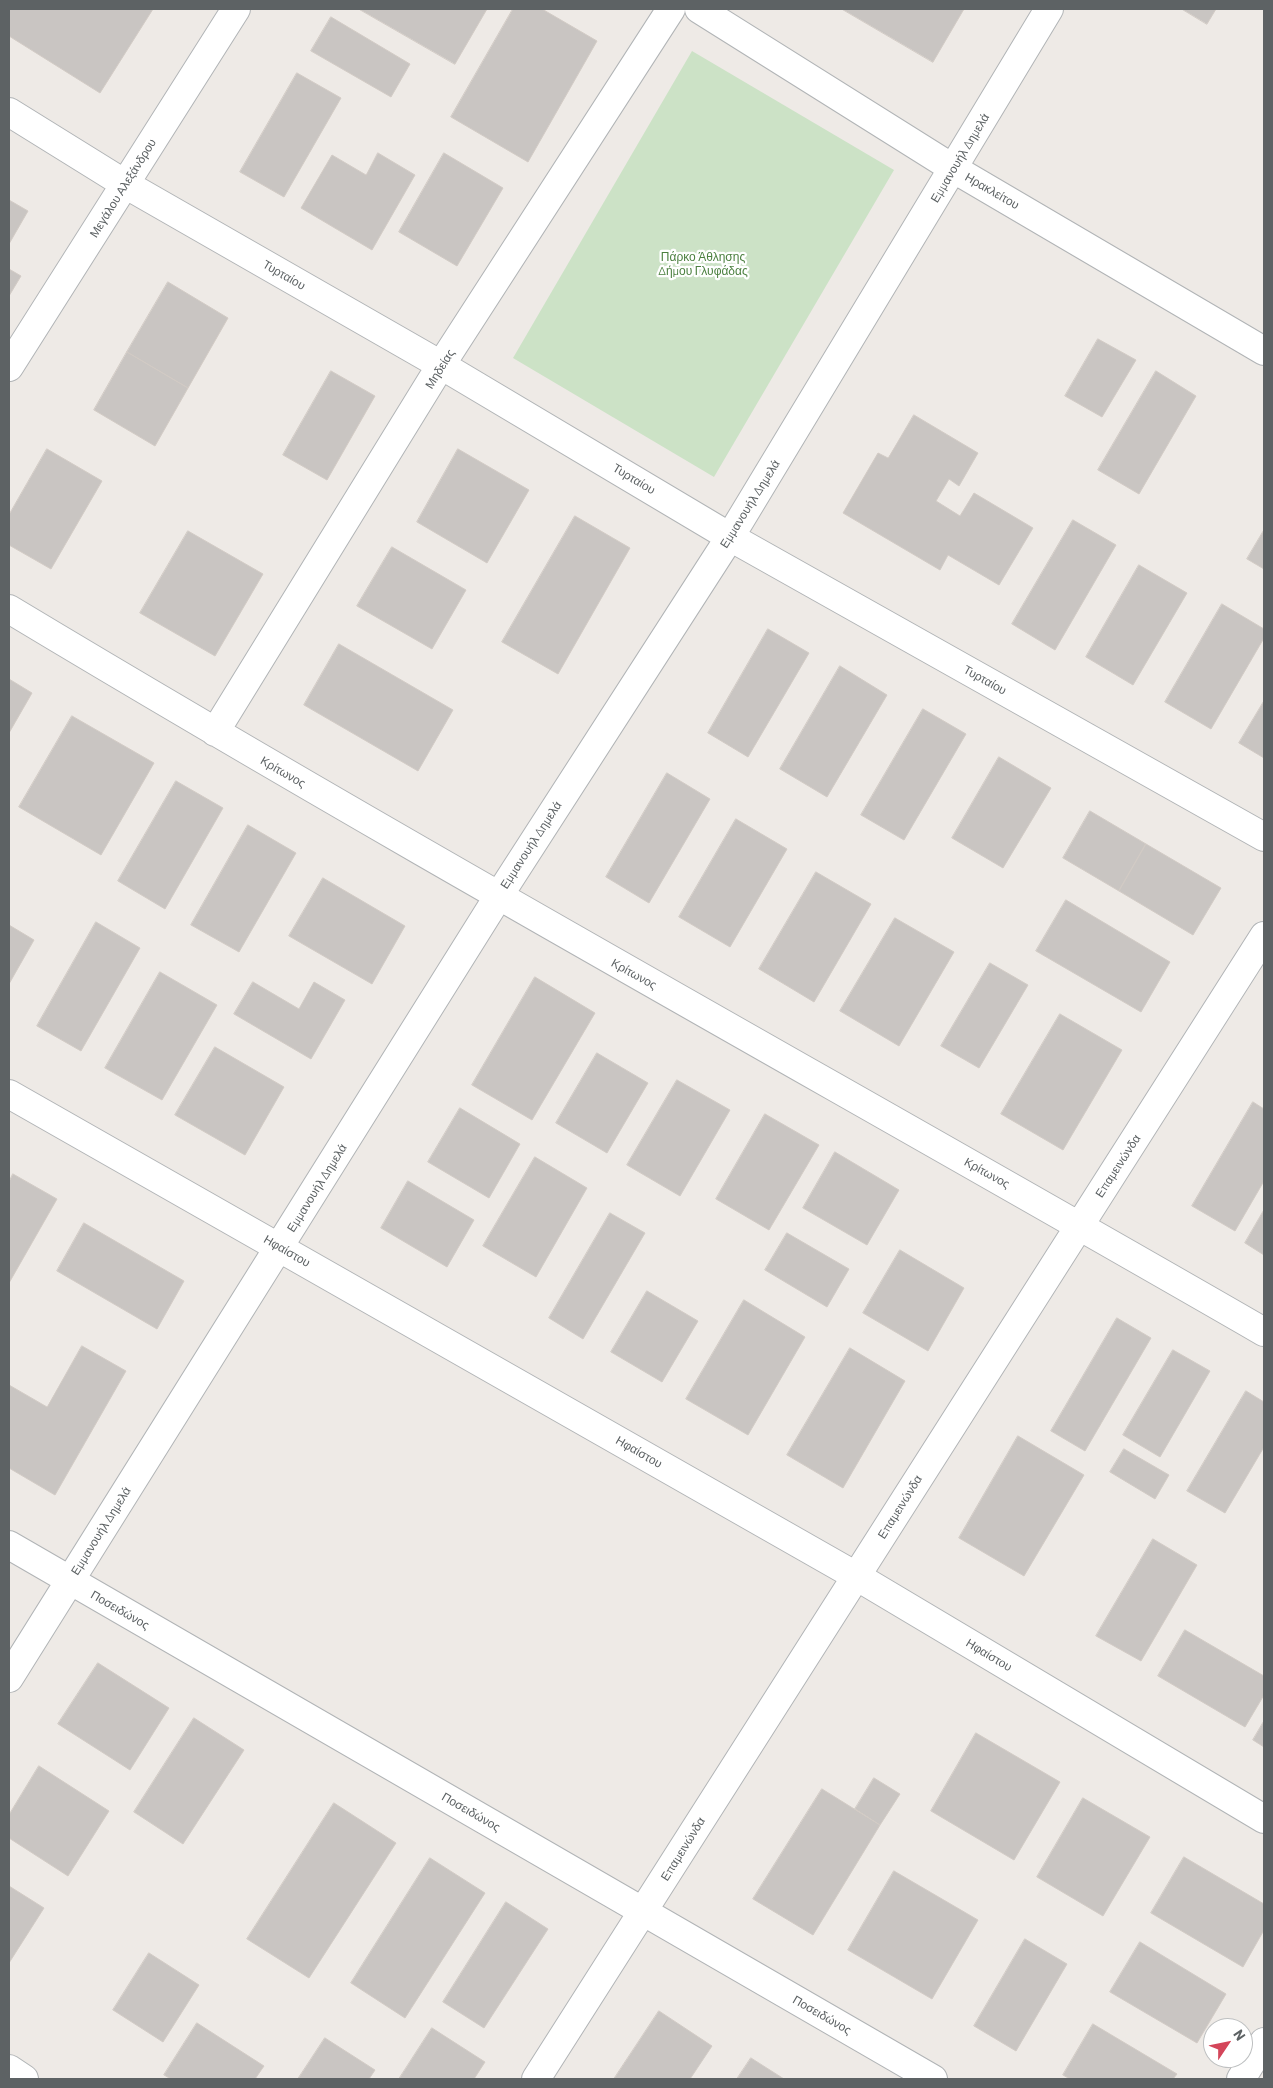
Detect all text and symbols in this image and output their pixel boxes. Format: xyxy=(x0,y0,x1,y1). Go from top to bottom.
street label: Εμμανουήλ Δημελά xyxy=(928,111,992,205)
street label: Μεγάλου Αλεξάνδρου xyxy=(87,136,159,240)
street label: Ηρακλείτου xyxy=(962,170,1022,212)
park label: Πάρκο Άθλησης Δήμου Γλυφάδας xyxy=(658,250,748,278)
street label: Τυρταίου xyxy=(260,257,308,293)
street label: Μηδείας xyxy=(422,346,458,392)
street label: Εμμανουήλ Δημελά xyxy=(717,457,783,551)
street label: Τυρταίου xyxy=(610,461,658,497)
street label: Τυρταίου xyxy=(961,662,1009,698)
street label: Κρίτωνος xyxy=(258,753,308,791)
street label: Εμμανουήλ Δημελά xyxy=(497,799,565,891)
street label: Κρίτωνος xyxy=(609,956,659,992)
street label: Επαμεινώνδα xyxy=(1092,1132,1144,1200)
street label: Εμμανουήλ Δημελά xyxy=(284,1141,350,1235)
street label: Κρίτωνος xyxy=(962,1155,1012,1191)
street label: Ηφαίστου xyxy=(261,1232,313,1270)
street label: Ηφαίστου xyxy=(613,1433,665,1471)
street label: Επαμεινώνδα xyxy=(875,1473,925,1541)
street label: Εμμανουήλ Δημελά xyxy=(68,1484,134,1578)
street label: Ποσειδώνος xyxy=(88,1587,152,1633)
street label: Ηφαίστου xyxy=(963,1636,1015,1674)
street label: Ποσειδώνος xyxy=(439,1789,503,1835)
street label: Επαμεινώνδα xyxy=(658,1815,708,1883)
street label: Ποσειδώνος xyxy=(790,1992,854,2038)
north arrow xyxy=(1203,2018,1253,2068)
text: N xyxy=(1230,2026,1250,2044)

